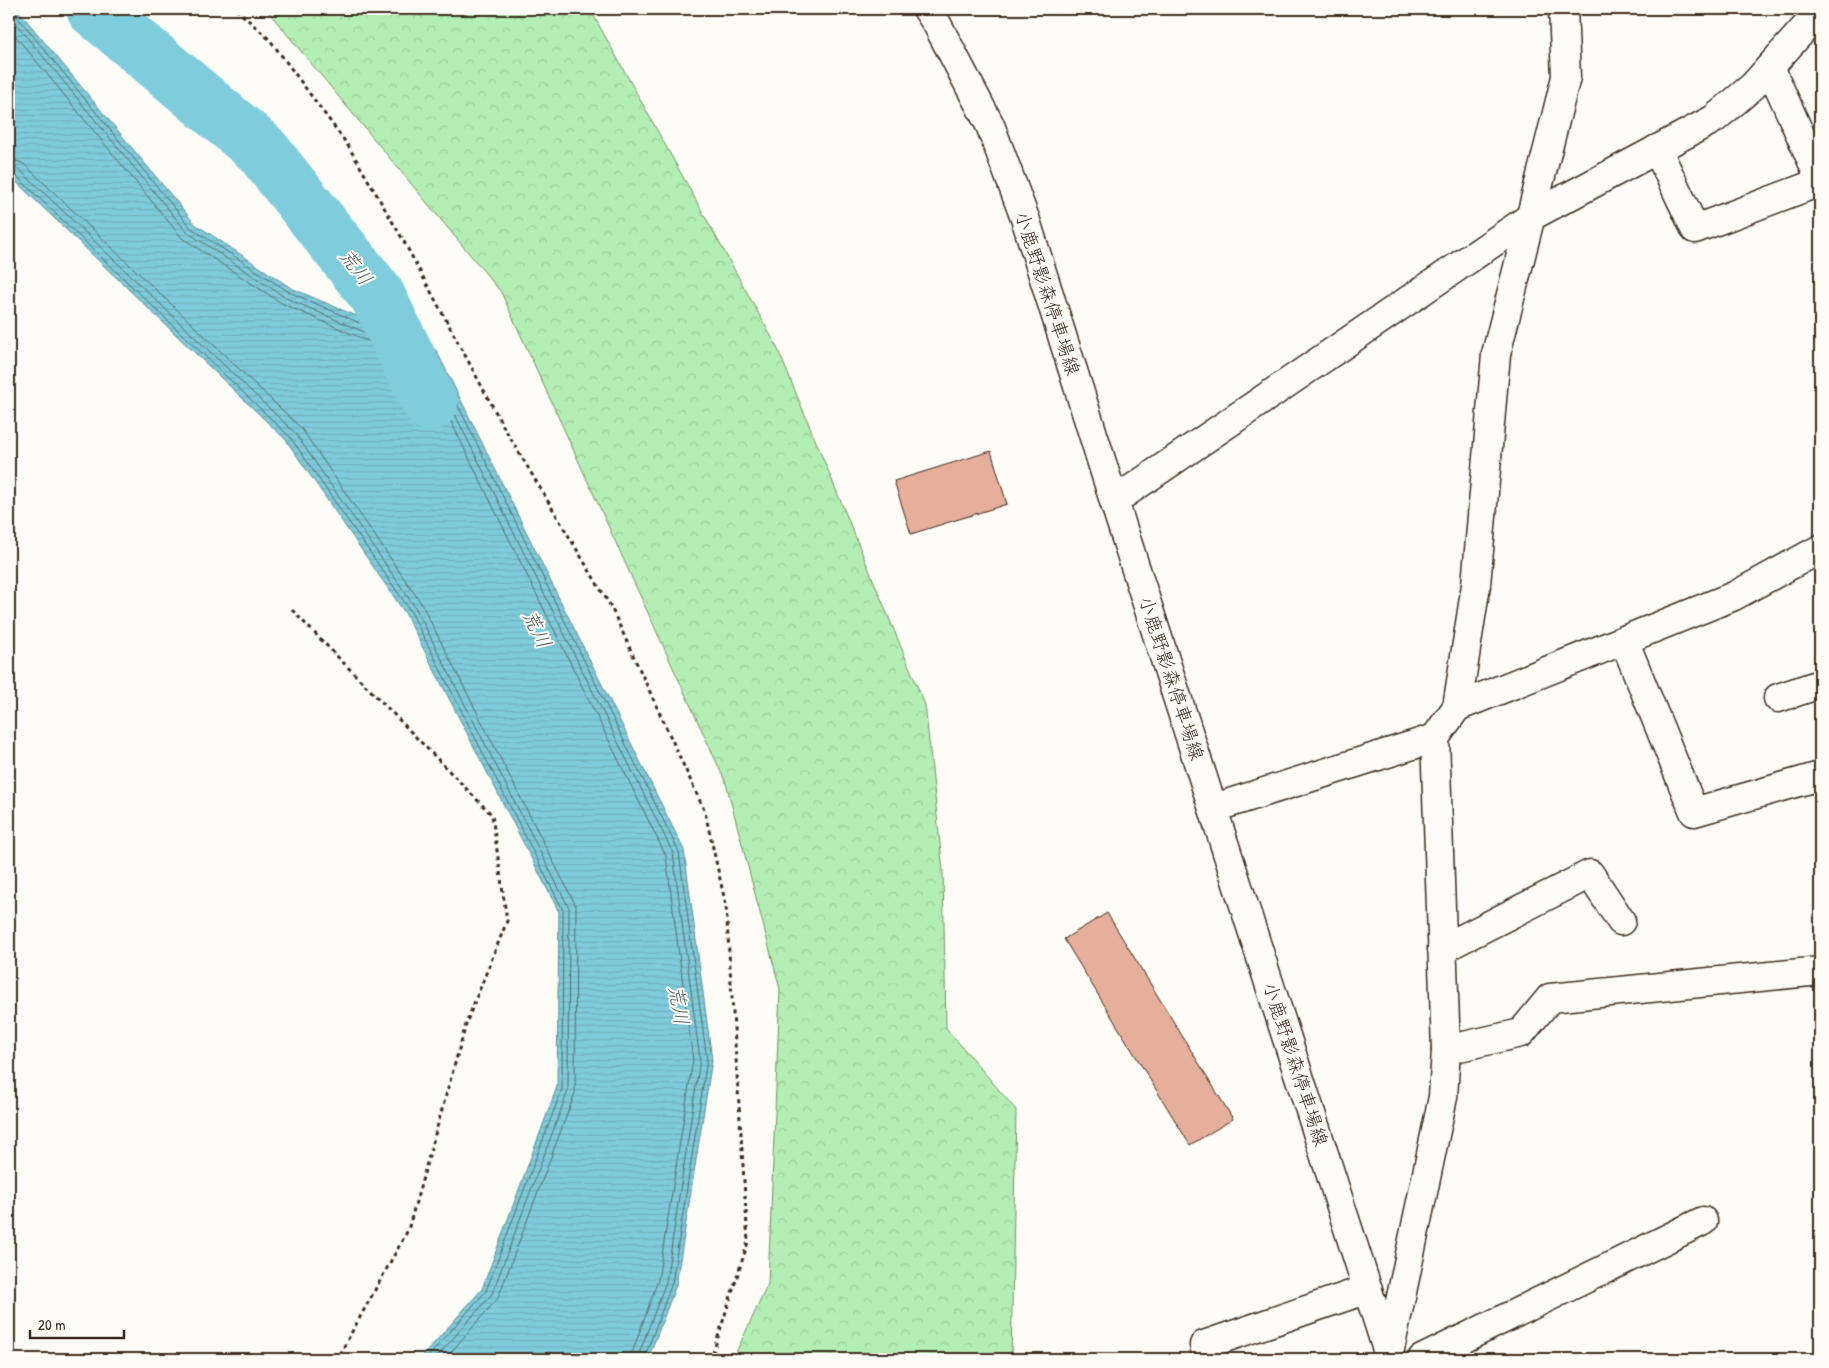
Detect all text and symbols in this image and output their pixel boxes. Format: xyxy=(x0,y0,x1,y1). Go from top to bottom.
street label: 小鹿野影森停車場線 xyxy=(1009,208,1087,378)
water label: 荒川 xyxy=(333,243,379,291)
street label: 小鹿野影森停車場線 xyxy=(1133,593,1211,763)
water label: 荒川 xyxy=(517,605,558,653)
street label: 小鹿野影森停車場線 xyxy=(1257,979,1335,1149)
water label: 荒川 xyxy=(663,983,696,1027)
scale bar xyxy=(30,1308,124,1340)
text: 20 m xyxy=(38,1314,65,1335)

